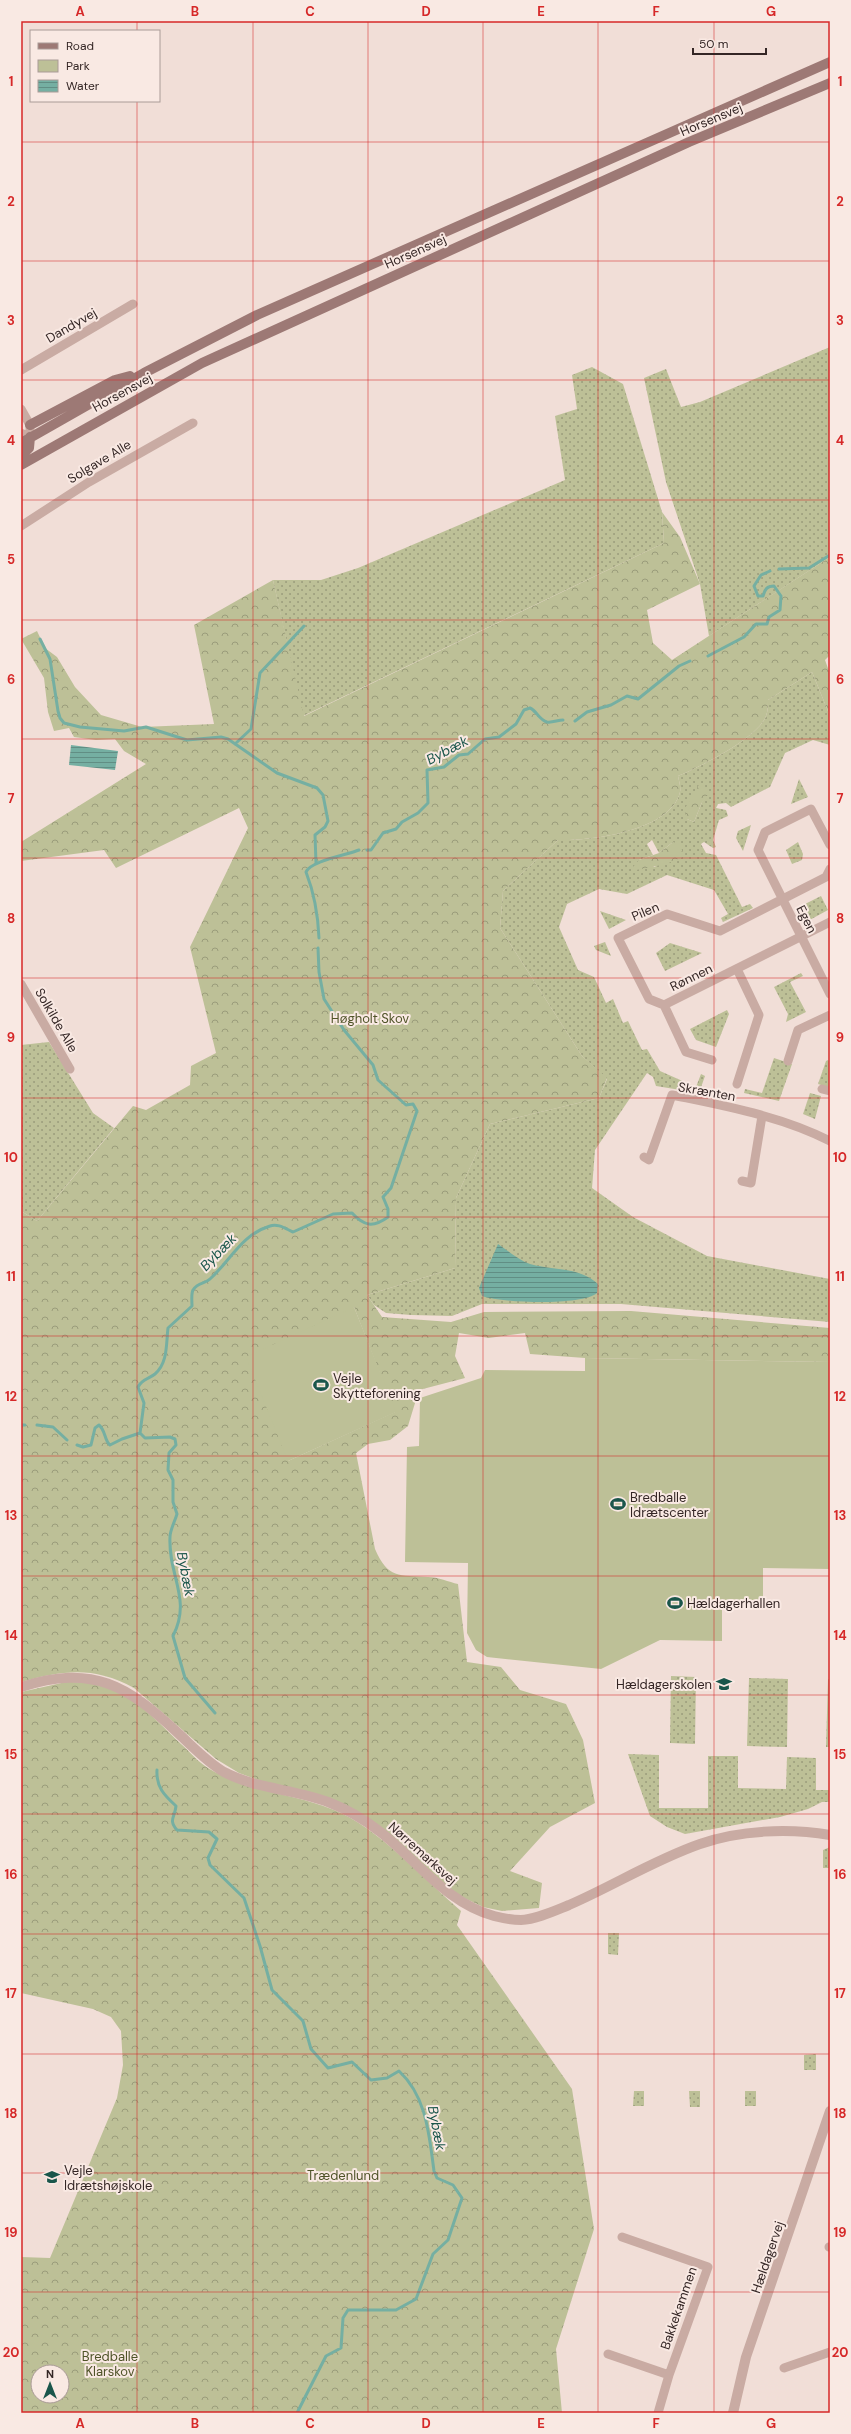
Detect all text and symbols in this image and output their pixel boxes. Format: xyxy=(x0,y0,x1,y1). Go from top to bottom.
text: A xyxy=(75,3,85,20)
text: B xyxy=(191,3,199,20)
text: C xyxy=(305,3,315,20)
text: D xyxy=(421,3,431,20)
text: E xyxy=(537,3,545,20)
text: F xyxy=(652,3,660,20)
text: G xyxy=(766,3,776,20)
legend xyxy=(30,30,160,102)
scale bar xyxy=(693,30,766,56)
text: 50 m xyxy=(699,36,728,52)
text: Road xyxy=(66,38,94,54)
text: Park xyxy=(66,58,90,74)
text: 1 xyxy=(9,73,13,90)
text: 1 xyxy=(838,73,842,90)
text: Water xyxy=(66,78,100,94)
street label: Horsensvej xyxy=(677,99,745,140)
text: 2 xyxy=(7,193,15,210)
text: 2 xyxy=(836,193,844,210)
street label: Horsensvej xyxy=(382,230,449,273)
street label: Dandyvej xyxy=(43,304,100,347)
text: 3 xyxy=(7,312,15,329)
text: 3 xyxy=(836,312,844,329)
street label: Horsensvej xyxy=(89,369,155,416)
text: 4 xyxy=(7,432,15,449)
text: 4 xyxy=(836,432,844,449)
street label: Solgave Alle xyxy=(64,436,134,487)
text: 5 xyxy=(7,551,15,568)
text: 5 xyxy=(836,551,844,568)
text: 6 xyxy=(7,671,15,688)
text: 6 xyxy=(836,671,844,688)
water label: Bybæk xyxy=(423,731,472,769)
text: 7 xyxy=(8,790,15,807)
text: 7 xyxy=(837,790,844,807)
street label: Pilen xyxy=(629,898,662,925)
street label: Egen xyxy=(792,902,821,936)
text: 8 xyxy=(7,910,15,927)
text: 8 xyxy=(836,910,844,927)
street label: Rønnen xyxy=(667,960,715,995)
street label: Solkilde Alle xyxy=(31,985,82,1055)
park label: Høgholt Skov xyxy=(331,1010,409,1027)
text: 9 xyxy=(7,1029,15,1046)
text: 9 xyxy=(836,1029,844,1046)
street label: Skrænten xyxy=(677,1078,737,1105)
text: 10 xyxy=(4,1149,18,1166)
text: 10 xyxy=(833,1149,847,1166)
water label: Bybæk xyxy=(196,1229,241,1274)
text: 11 xyxy=(6,1268,16,1285)
text: 11 xyxy=(835,1268,845,1285)
place label: Vejle Skytteforening xyxy=(333,1370,421,1402)
sports icon: Vejle Skytteforening xyxy=(312,1376,330,1394)
text: 12 xyxy=(5,1388,17,1405)
text: 12 xyxy=(834,1388,846,1405)
place label: Bredballe Idrætscenter xyxy=(630,1489,709,1521)
sports icon: Bredballe Idrætscenter xyxy=(609,1495,627,1513)
text: 13 xyxy=(5,1507,17,1524)
text: 13 xyxy=(834,1507,846,1524)
water label: Bybæk xyxy=(173,1550,199,1599)
sports icon: Hældagerhallen xyxy=(666,1594,684,1612)
place label: Hældagerhallen xyxy=(687,1595,780,1612)
text: 14 xyxy=(4,1627,18,1644)
text: 14 xyxy=(833,1627,847,1644)
school or university icon: Hældagerskolen xyxy=(715,1675,733,1693)
place label: Hældagerskolen xyxy=(616,1676,712,1693)
text: 15 xyxy=(5,1746,17,1763)
text: 15 xyxy=(834,1746,846,1763)
street label: Nørremarksvej xyxy=(385,1818,460,1889)
text: 16 xyxy=(5,1866,17,1883)
text: 16 xyxy=(834,1866,846,1883)
text: 17 xyxy=(5,1985,17,2002)
text: 17 xyxy=(834,1985,846,2002)
water label: Bybæk xyxy=(424,2104,450,2153)
text: 18 xyxy=(5,2105,17,2122)
text: 18 xyxy=(834,2105,846,2122)
place label: Vejle Idrætshøjskole xyxy=(64,2162,152,2194)
park label: Trædenlund xyxy=(307,2167,379,2184)
school or university icon: Vejle Idrætshøjskole xyxy=(43,2168,61,2186)
street label: Hældagervej xyxy=(747,2219,788,2295)
text: 19 xyxy=(5,2224,18,2241)
text: 19 xyxy=(834,2224,847,2241)
street label: Bakkekammen xyxy=(656,2264,701,2352)
text: 20 xyxy=(3,2344,19,2361)
text: 20 xyxy=(832,2344,848,2361)
park label: Bredballe Klarskov xyxy=(82,2348,138,2380)
north arrow xyxy=(30,2364,70,2404)
text: N xyxy=(46,2367,54,2381)
text: A xyxy=(75,2415,85,2432)
text: B xyxy=(191,2415,199,2432)
text: C xyxy=(305,2415,315,2432)
text: D xyxy=(421,2415,431,2432)
text: E xyxy=(537,2415,545,2432)
text: F xyxy=(652,2415,660,2432)
text: G xyxy=(766,2415,776,2432)

